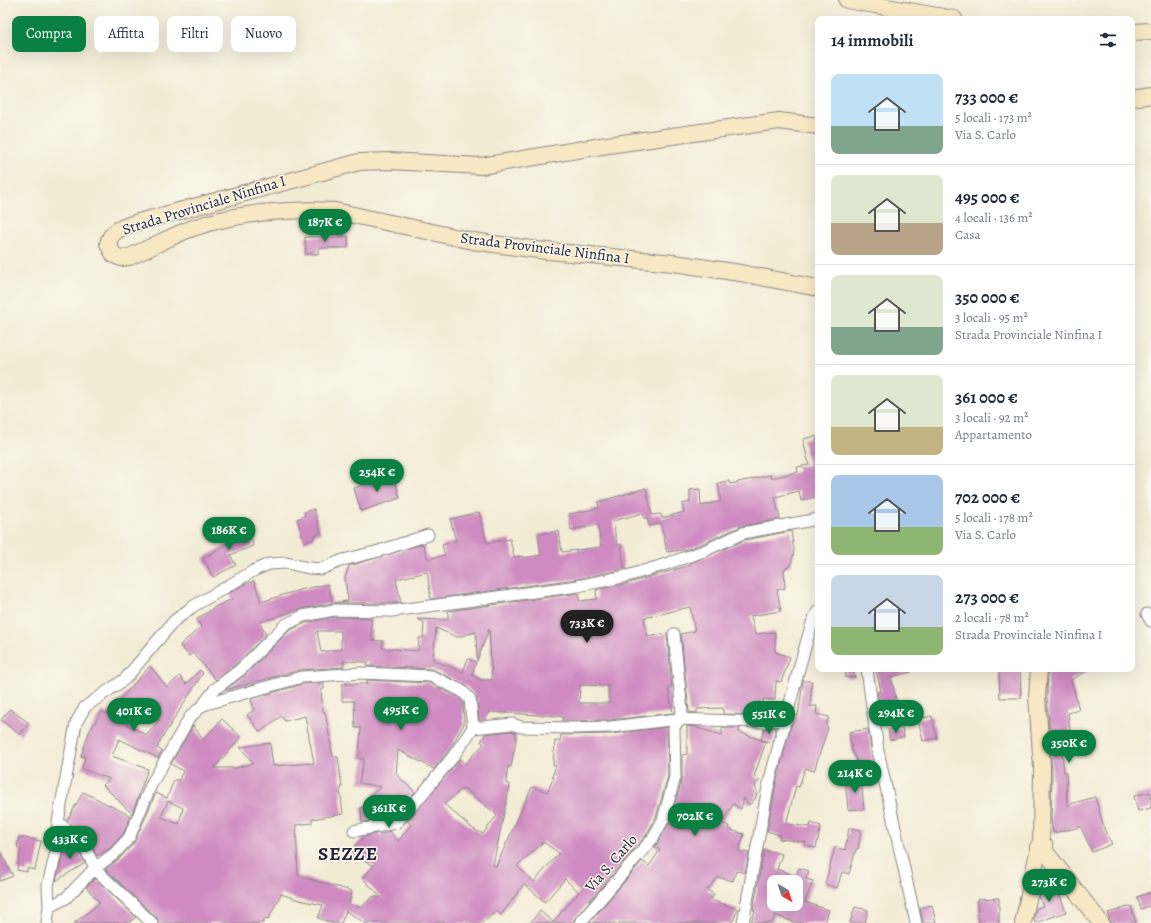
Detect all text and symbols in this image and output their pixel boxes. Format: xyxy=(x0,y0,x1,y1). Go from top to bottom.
chip: Compra xyxy=(12,16,86,52)
chip: Affitta xyxy=(94,16,159,52)
chip: Filtri xyxy=(167,16,223,52)
chip: Nuovo xyxy=(231,16,296,52)
text: 14 immobili xyxy=(831,29,913,52)
icon: filters xyxy=(1097,29,1119,51)
text: 733 000 € xyxy=(955,86,1018,109)
icon: home xyxy=(863,90,911,138)
text: 5 locali · 173 m² xyxy=(955,109,1032,126)
text: Via S. Carlo xyxy=(955,126,1016,143)
street label: Strada Provinciale Ninfina I xyxy=(120,171,288,239)
text: 495 000 € xyxy=(955,186,1019,209)
icon: home xyxy=(863,191,911,239)
pin: 187K € xyxy=(292,209,358,243)
text: 4 locali · 136 m² xyxy=(955,209,1033,226)
text: 187K € xyxy=(308,213,342,230)
text: Casa xyxy=(955,226,980,243)
street label: Strada Provinciale Ninfina I xyxy=(459,228,631,268)
text: 350 000 € xyxy=(955,286,1019,309)
icon: home xyxy=(863,291,911,339)
text: 3 locali · 95 m² xyxy=(955,309,1028,326)
text: Strada Provinciale Ninfina I xyxy=(955,326,1102,343)
text: 361 000 € xyxy=(955,386,1018,409)
icon: home xyxy=(863,391,911,439)
text: 3 locali · 92 m² xyxy=(955,409,1028,426)
text: Appartamento xyxy=(955,426,1032,443)
pin: 254K € xyxy=(344,459,410,493)
text: 254K € xyxy=(359,463,395,480)
text: 702 000 € xyxy=(955,486,1020,509)
icon: home xyxy=(863,491,911,539)
text: 5 locali · 178 m² xyxy=(955,509,1033,526)
pin: 186K € xyxy=(196,517,262,551)
text: 186K € xyxy=(211,521,247,538)
text: Via S. Carlo xyxy=(955,526,1016,543)
text: 273 000 € xyxy=(955,586,1019,609)
icon: home xyxy=(863,591,911,639)
text: 2 locali · 78 m² xyxy=(955,609,1029,626)
pin: 733K € xyxy=(554,610,620,644)
text: 733K € xyxy=(570,614,605,631)
text: Strada Provinciale Ninfina I xyxy=(955,626,1102,643)
pin: 495K € xyxy=(368,697,434,731)
pin: 401K € xyxy=(101,698,167,732)
pin: 294K € xyxy=(863,700,929,734)
text: 495K € xyxy=(383,701,419,718)
pin: 551K € xyxy=(736,701,802,735)
text: 401K € xyxy=(116,702,152,719)
text: 294K € xyxy=(878,704,914,721)
text: 551K € xyxy=(752,705,786,722)
pin: 350K € xyxy=(1036,730,1102,764)
text: 350K € xyxy=(1051,734,1087,751)
pin: 214K € xyxy=(822,760,888,794)
text: 214K € xyxy=(837,764,873,781)
pin: 361K € xyxy=(356,795,422,829)
text: 361K € xyxy=(372,799,406,816)
pin: 702K € xyxy=(662,803,728,837)
text: 702K € xyxy=(677,807,713,824)
pin: 433K € xyxy=(37,826,103,860)
text: 433K € xyxy=(52,830,88,847)
street label: Via S. Carlo xyxy=(580,830,642,897)
district label: SEZZE xyxy=(318,841,378,867)
pin: 273K € xyxy=(1016,869,1082,903)
text: 273K € xyxy=(1031,873,1067,890)
north arrow xyxy=(767,875,803,911)
map controls xyxy=(767,875,803,911)

